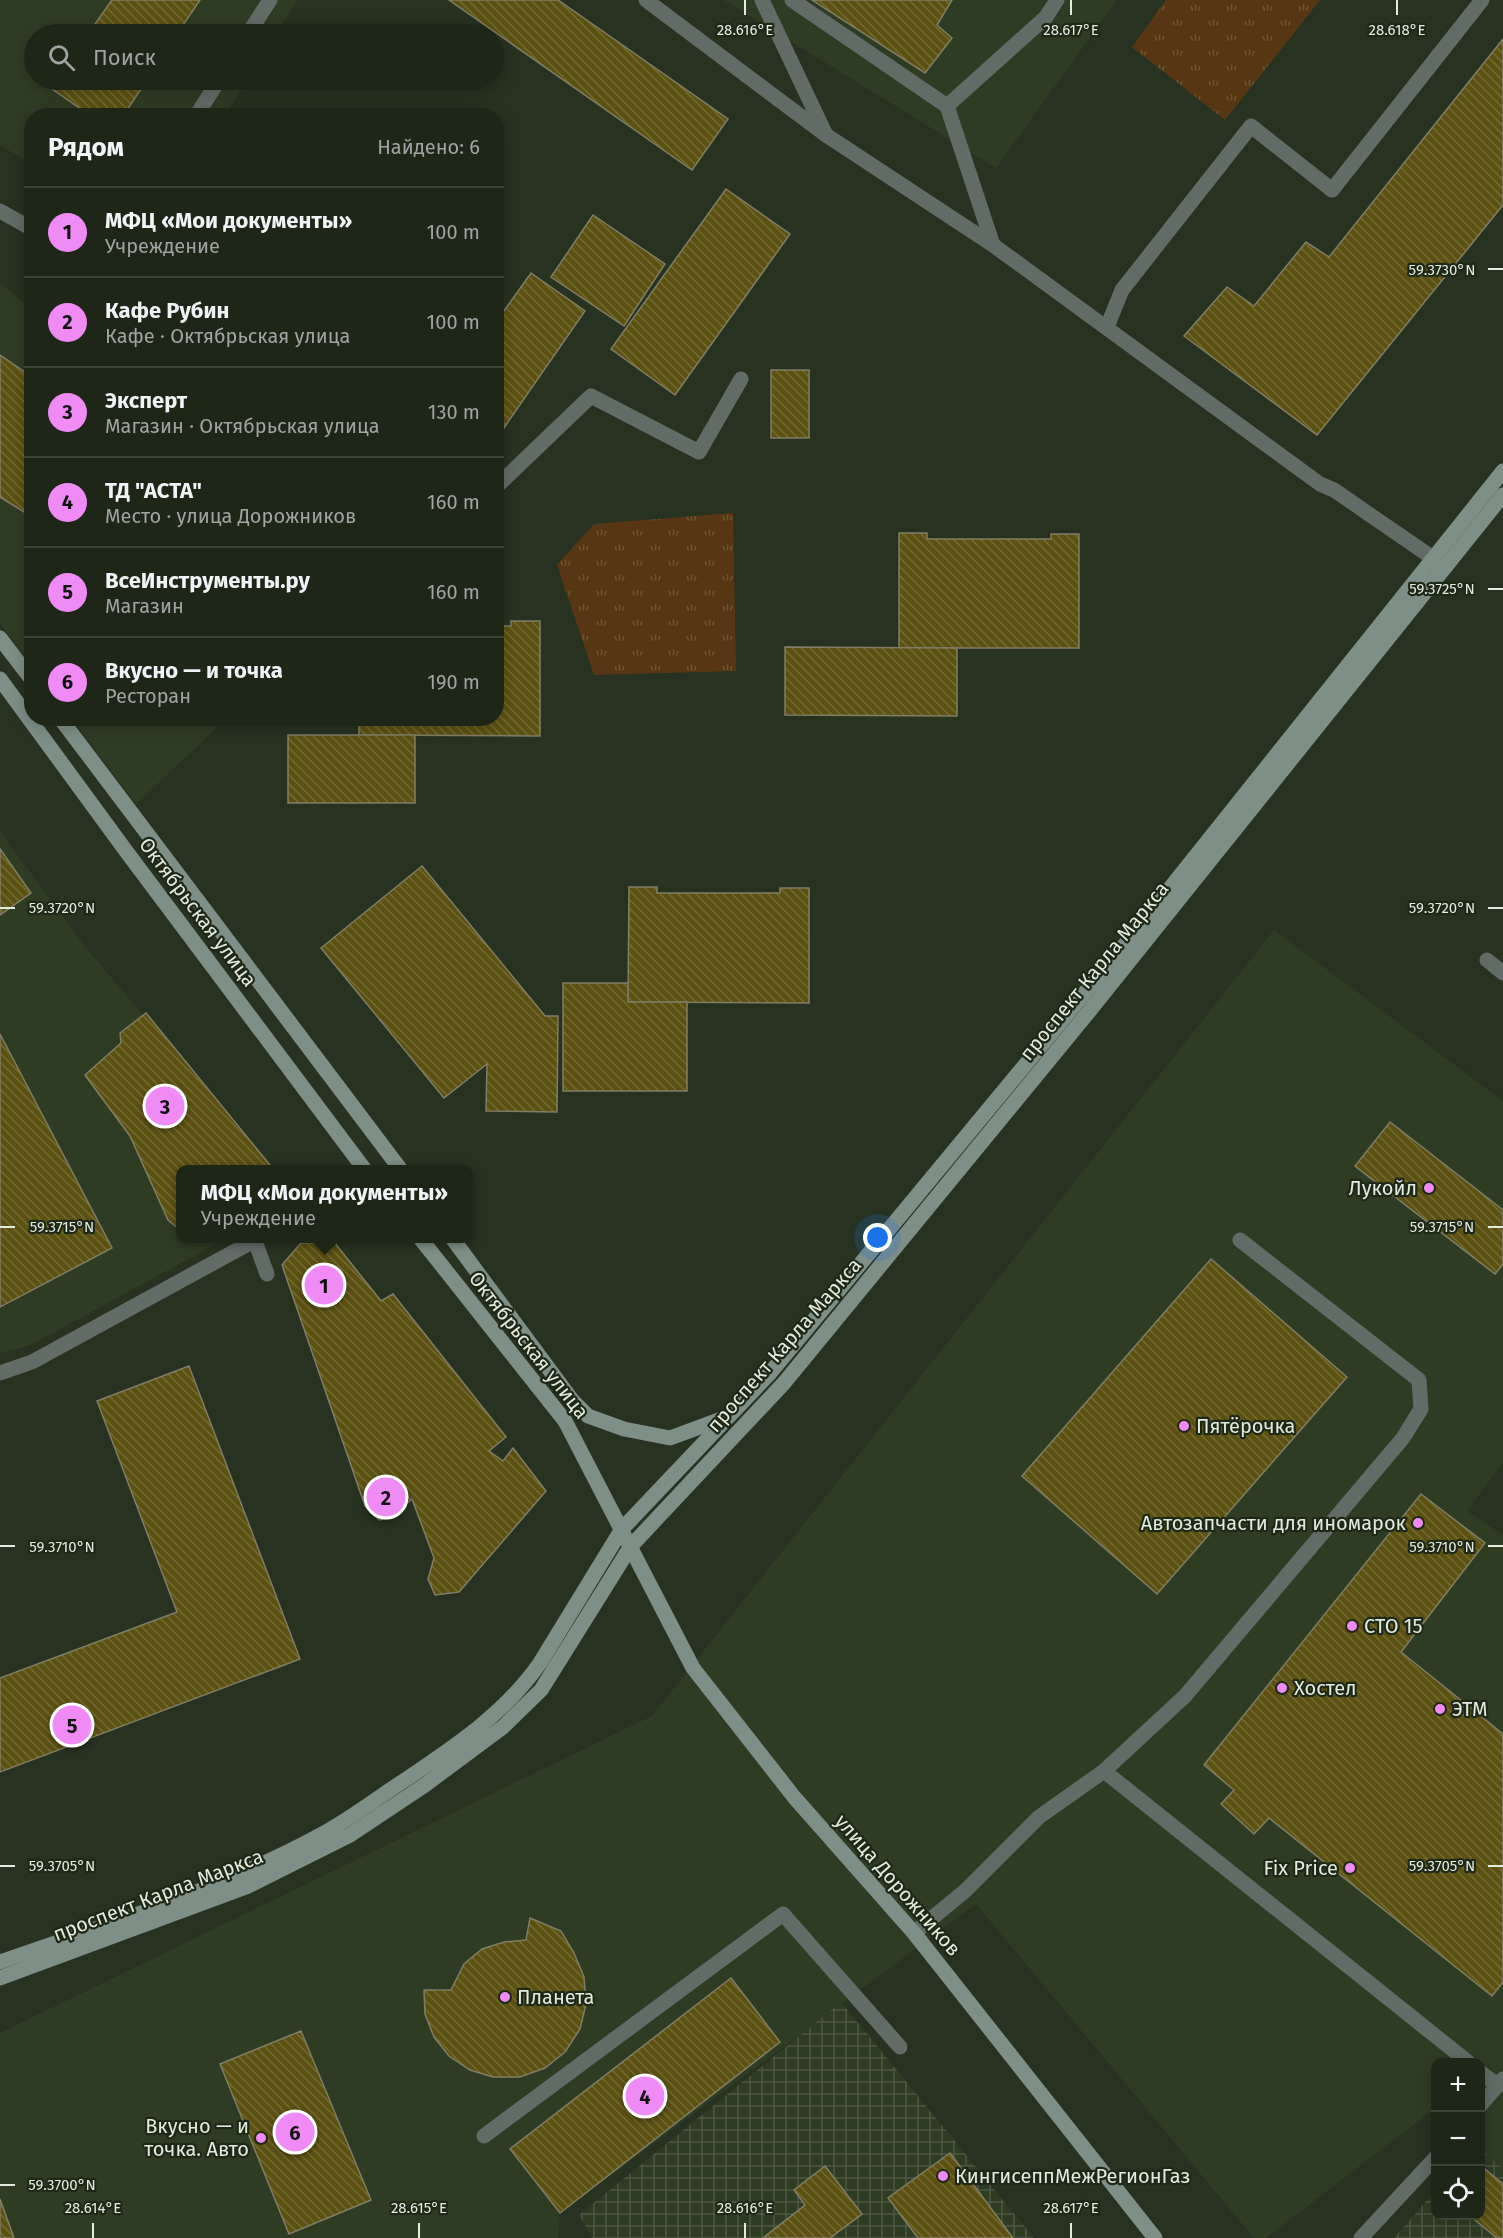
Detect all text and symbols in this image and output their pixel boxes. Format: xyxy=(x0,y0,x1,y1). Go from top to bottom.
text: 28.616°E xyxy=(717,21,773,39)
text: 28.617°E xyxy=(1043,21,1099,39)
text: 28.618°E xyxy=(1368,21,1426,39)
search box xyxy=(24,24,504,90)
icon: search xyxy=(45,41,78,74)
text: Поиск xyxy=(93,44,156,71)
text: Рядом xyxy=(48,132,124,163)
text: Найдено: 6 xyxy=(377,135,480,159)
text: МФЦ «Мои документы» xyxy=(105,207,352,234)
text: 1 xyxy=(63,220,72,244)
text: 100 m xyxy=(427,220,480,244)
text: Учреждение xyxy=(105,234,220,258)
text: 59.3730°N xyxy=(1409,261,1475,279)
text: Кафе Рубин xyxy=(105,297,229,324)
text: 2 xyxy=(62,310,73,334)
text: 100 m xyxy=(427,310,480,334)
text: Кафе · Октябрьская улица xyxy=(105,324,350,348)
text: Эксперт xyxy=(105,387,187,414)
text: 3 xyxy=(62,400,73,424)
text: 130 m xyxy=(428,400,480,424)
text: Магазин · Октябрьская улица xyxy=(105,414,380,438)
text: ТД "АСТА" xyxy=(105,477,202,504)
text: 4 xyxy=(62,490,73,514)
text: 160 m xyxy=(427,490,480,514)
text: Место · улица Дорожников xyxy=(105,504,356,528)
text: ВсеИнструменты.ру xyxy=(105,567,310,594)
text: 5 xyxy=(62,580,73,604)
text: 160 m xyxy=(427,580,480,604)
text: 59.3725°N xyxy=(1409,580,1475,598)
text: Магазин xyxy=(105,594,184,618)
text: Вкусно — и точка xyxy=(105,657,283,684)
text: 6 xyxy=(62,670,73,694)
text: 190 m xyxy=(427,670,480,694)
text: Ресторан xyxy=(105,684,191,708)
street label: Октябрьская улица xyxy=(134,833,262,991)
street label: проспект Карла Маркса xyxy=(1015,877,1173,1065)
text: 59.3720°N xyxy=(29,899,95,917)
text: 59.3720°N xyxy=(1409,899,1475,917)
pin: 3 xyxy=(146,1084,184,1128)
popup xyxy=(176,1165,473,1243)
place label: Лукойл xyxy=(1349,1176,1417,1200)
text: МФЦ «Мои документы» xyxy=(201,1179,448,1206)
marker: Лукойл xyxy=(1422,1181,1436,1195)
text: Учреждение xyxy=(201,1206,316,1230)
text: 59.3715°N xyxy=(30,1218,94,1236)
text: 59.3715°N xyxy=(1410,1218,1474,1236)
your location xyxy=(863,1223,892,1252)
street label: проспект Карла Маркса xyxy=(702,1253,866,1437)
pin: 1 xyxy=(304,1262,344,1308)
street label: Октябрьская улица xyxy=(464,1267,594,1423)
place label: Пятёрочка xyxy=(1196,1414,1296,1438)
marker: Пятёрочка xyxy=(1177,1419,1191,1433)
pin: 2 xyxy=(366,1474,406,1520)
place label: Автозапчасти для иномарок xyxy=(1141,1511,1407,1535)
marker: Автозапчасти для иномарок xyxy=(1411,1516,1425,1530)
text: 59.3710°N xyxy=(29,1538,95,1556)
text: 59.3710°N xyxy=(1409,1538,1475,1556)
place label: СТО 15 xyxy=(1364,1614,1422,1638)
marker: СТО 15 xyxy=(1345,1619,1359,1633)
place label: Хостел xyxy=(1294,1676,1357,1700)
marker: Хостел xyxy=(1275,1681,1289,1695)
place label: ЭТМ xyxy=(1452,1697,1488,1721)
pin: 5 xyxy=(52,1702,92,1748)
marker: ЭТМ xyxy=(1433,1702,1447,1716)
street label: улица Дорожников xyxy=(830,1809,966,1961)
street label: проспект Карла Маркса xyxy=(50,1844,266,1946)
place label: Fix Price xyxy=(1264,1856,1338,1880)
text: 59.3705°N xyxy=(29,1857,95,1875)
text: 59.3705°N xyxy=(1409,1857,1475,1875)
marker: Fix Price xyxy=(1343,1861,1357,1875)
place label: Планета xyxy=(517,1985,594,2009)
marker: Планета xyxy=(498,1990,512,2004)
map controls xyxy=(1431,2058,1485,2220)
button: + xyxy=(1431,2058,1485,2112)
pin: 4 xyxy=(626,2074,664,2118)
pin: 6 xyxy=(276,2110,314,2154)
button: − xyxy=(1431,2112,1485,2166)
place label: Вкусно — и точка. Авто xyxy=(144,2114,249,2161)
marker: Вкусно — и точка. Авто xyxy=(254,2131,268,2145)
place label: КингисеппМежРегионГаз xyxy=(955,2164,1191,2188)
button: locate xyxy=(1431,2166,1485,2220)
marker: КингисеппМежРегионГаз xyxy=(936,2169,950,2183)
text: 59.3700°N xyxy=(28,2176,96,2194)
text: 28.614°E xyxy=(65,2199,121,2217)
text: 28.615°E xyxy=(391,2199,447,2217)
text: 28.616°E xyxy=(717,2199,773,2217)
text: 28.617°E xyxy=(1043,2199,1099,2217)

